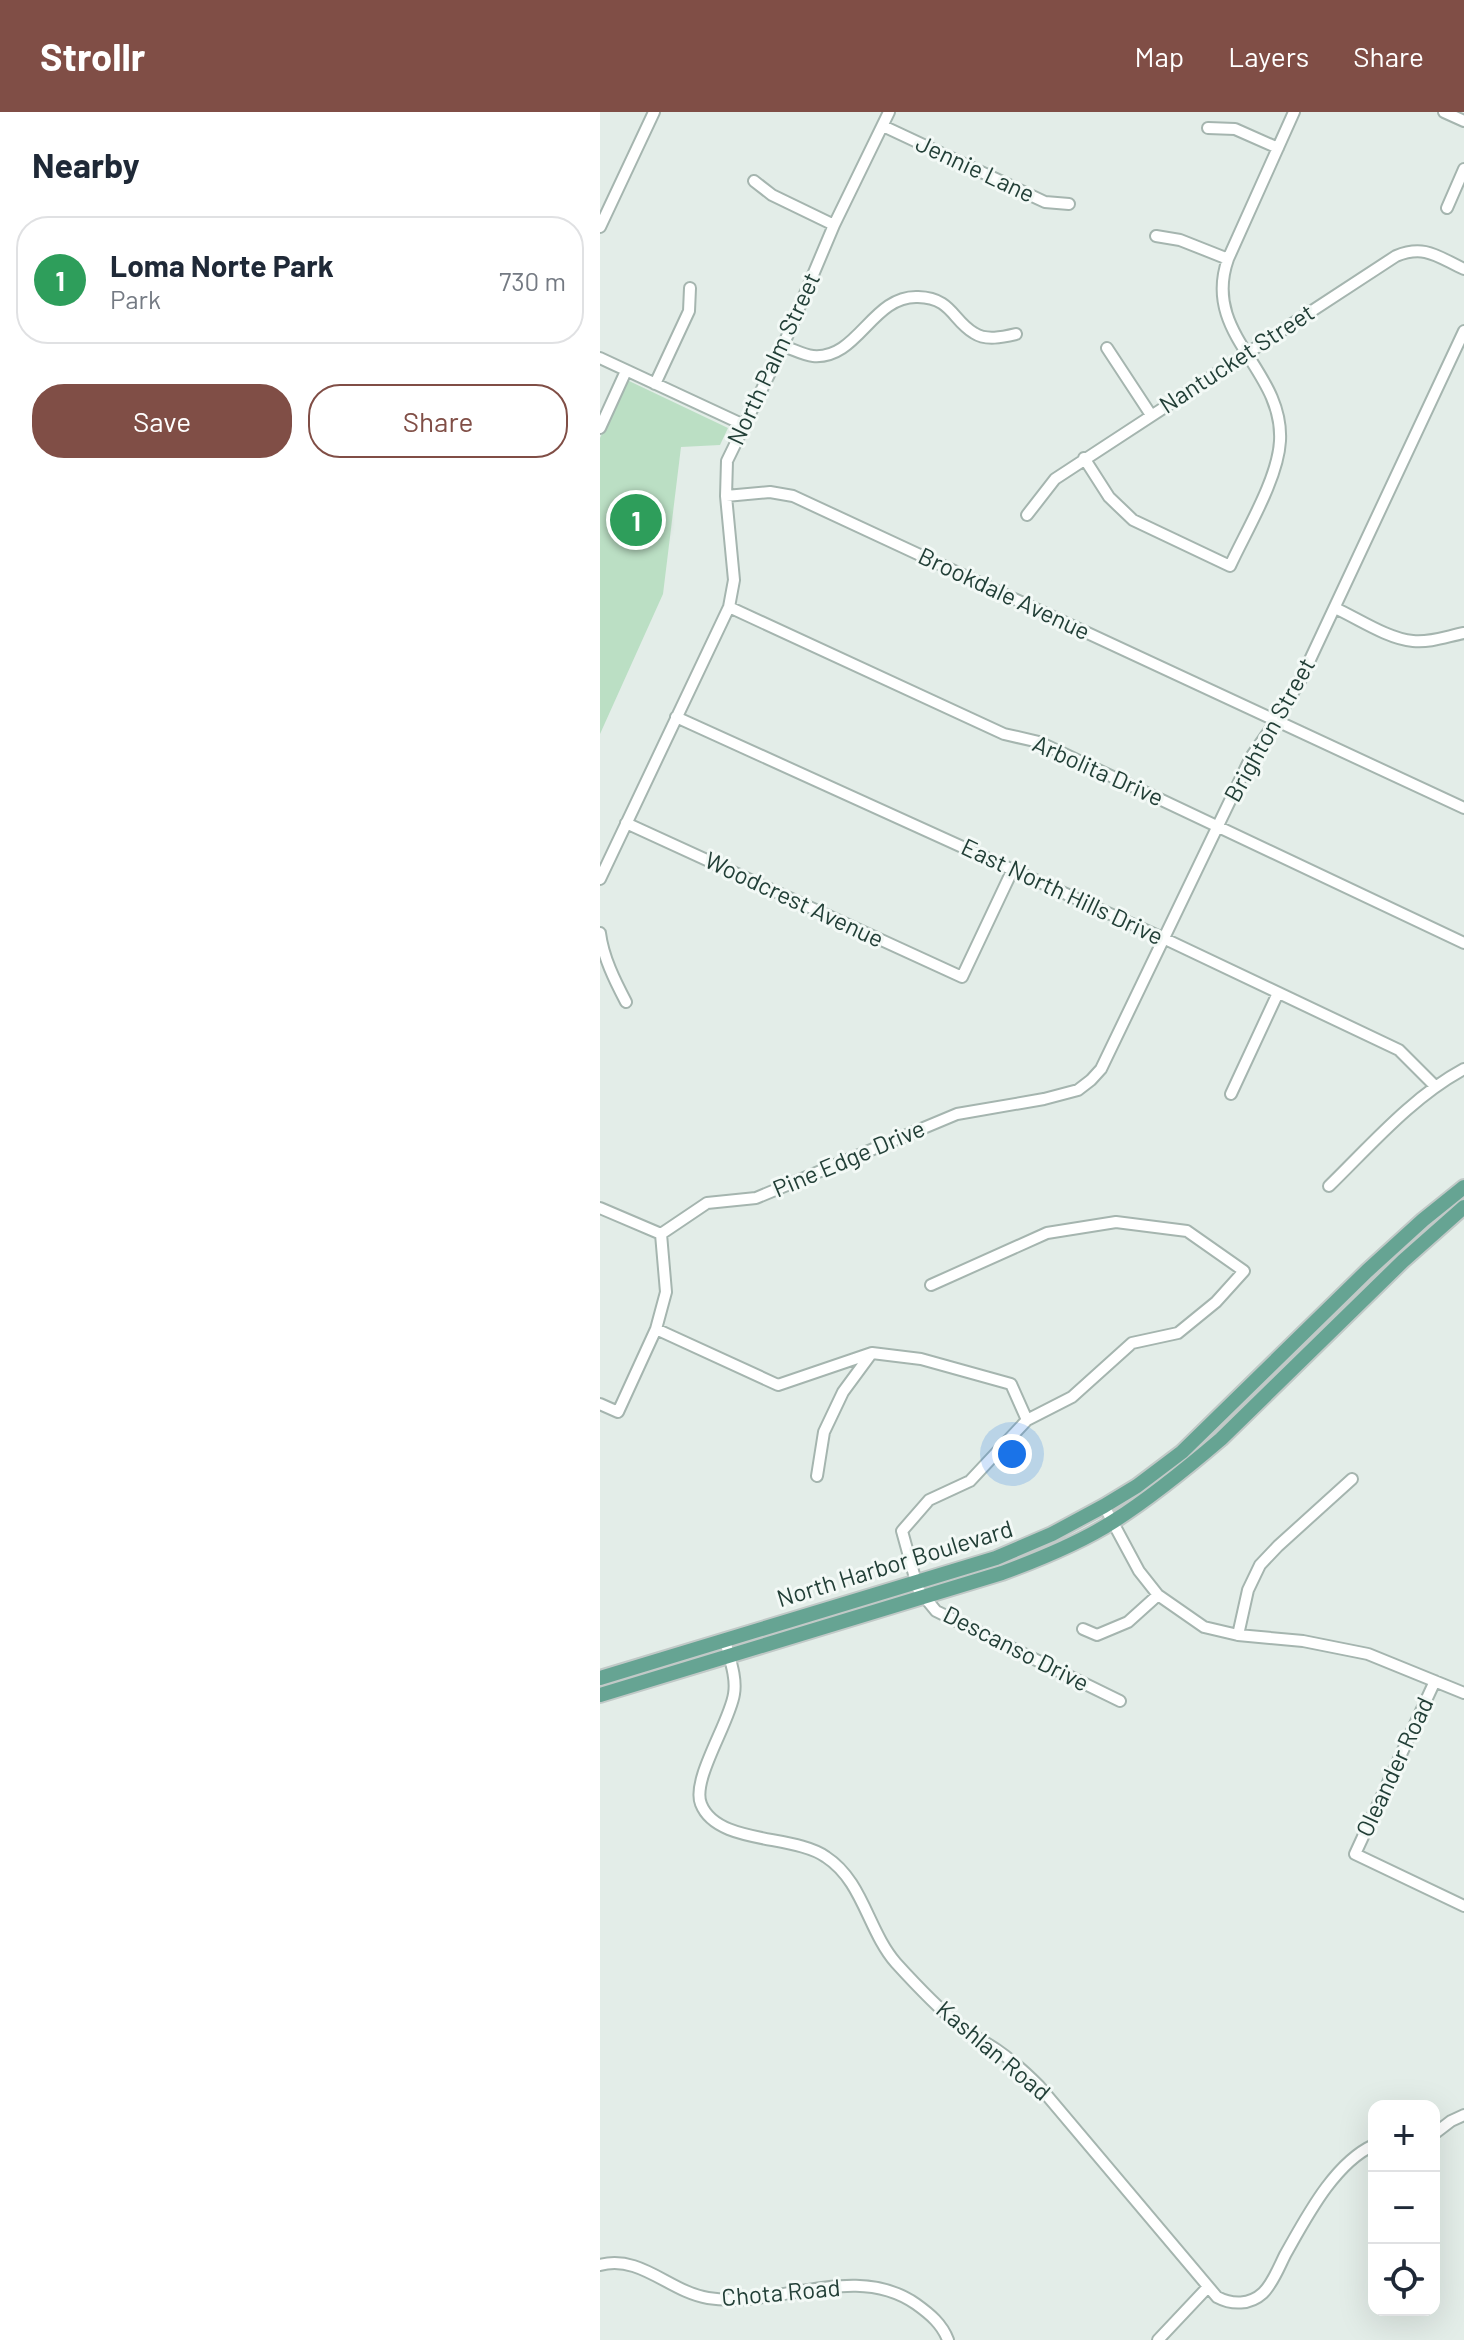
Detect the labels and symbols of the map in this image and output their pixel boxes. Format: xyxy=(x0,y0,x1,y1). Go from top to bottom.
street label: Jennie Lane xyxy=(912,128,1040,208)
street label: North Palm Street xyxy=(720,268,825,449)
street label: Nantucket Street xyxy=(1153,297,1319,419)
pin: 1 xyxy=(610,490,662,550)
street label: Brookdale Avenue xyxy=(914,540,1095,645)
street label: Brighton Street xyxy=(1217,652,1320,806)
street label: Arbolita Drive xyxy=(1029,728,1169,811)
street label: East North Hills Drive xyxy=(957,831,1168,950)
street label: Woodcrest Avenue xyxy=(701,844,889,953)
street label: Pine Edge Drive xyxy=(768,1113,929,1203)
your location xyxy=(992,1434,1032,1474)
street label: North Harbor Boulevard xyxy=(773,1513,1016,1612)
street label: Descanso Drive xyxy=(939,1599,1094,1697)
street label: Oleander Road xyxy=(1349,1692,1439,1841)
street label: Kashlan Road xyxy=(931,1994,1057,2106)
street label: Chota Road xyxy=(720,2272,841,2311)

